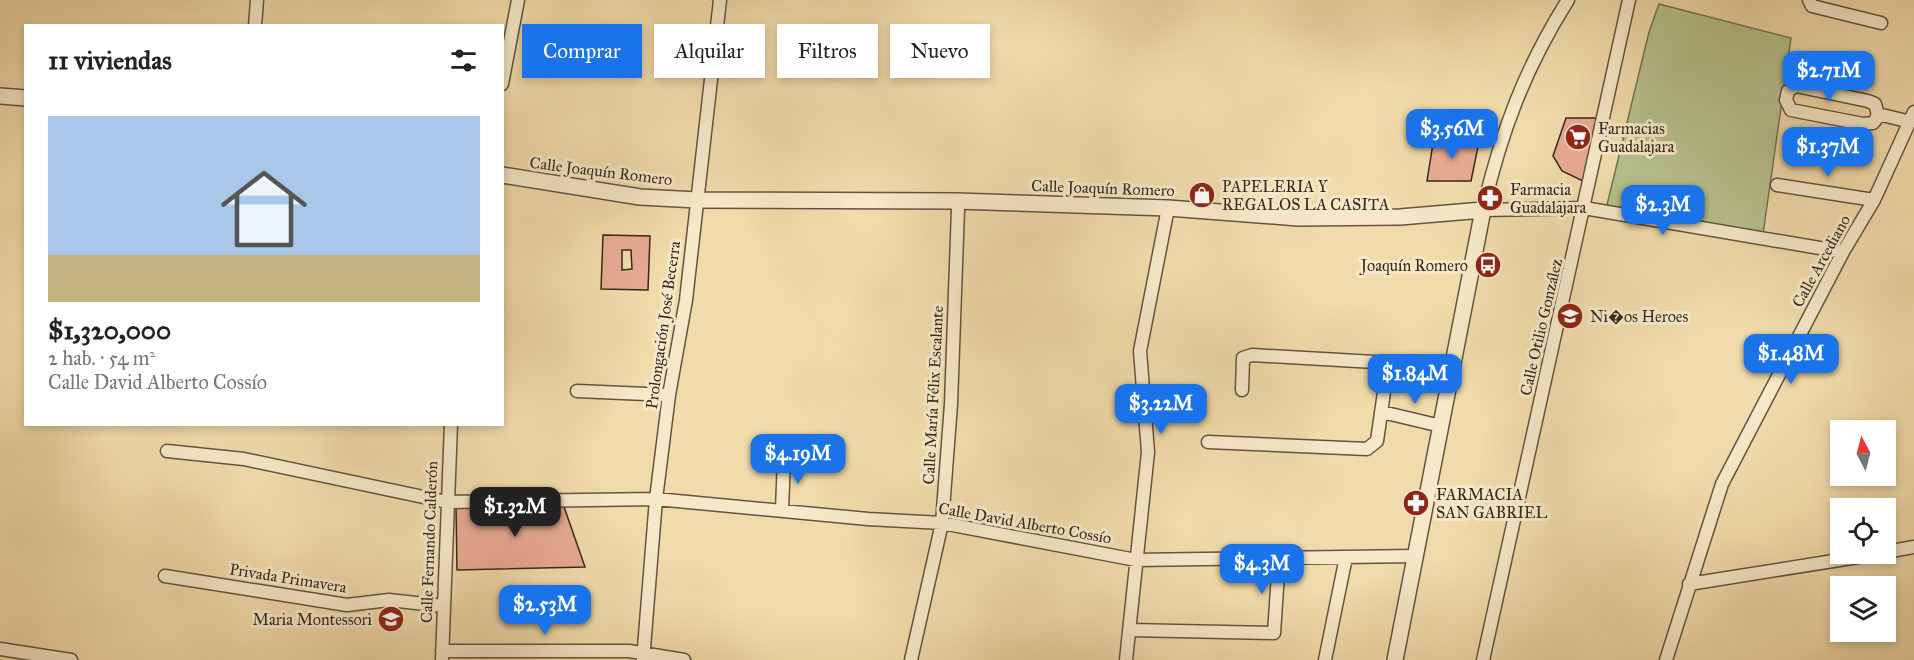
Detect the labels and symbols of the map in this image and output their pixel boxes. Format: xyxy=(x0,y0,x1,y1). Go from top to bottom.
pin: $2.71M xyxy=(1780,51,1878,102)
pin: $3.56M xyxy=(1403,109,1501,160)
place label: Farmacias Guadalajara xyxy=(1598,119,1675,156)
supermarket icon: Farmacias Guadalajara xyxy=(1563,122,1593,152)
pin: $1.37M xyxy=(1779,127,1877,178)
street label: Calle Joaquín Romero xyxy=(528,153,673,190)
street label: Calle Joaquín Romero xyxy=(1031,176,1175,201)
place label: PAPELERIA Y REGALOS LA CASITA xyxy=(1222,177,1390,214)
shop icon: PAPELERIA Y REGALOS LA CASITA xyxy=(1187,180,1217,210)
place label: Farmacia Guadalajara xyxy=(1510,180,1587,217)
pharmacy icon: Farmacia Guadalajara xyxy=(1475,183,1505,213)
pin: $2.3M xyxy=(1621,185,1705,236)
street label: Calle Arcediano xyxy=(1788,212,1854,310)
street label: Prolongación José Becerra xyxy=(642,240,685,410)
bus stop icon: Joaquín Romero xyxy=(1473,250,1503,280)
place label: Joaquín Romero xyxy=(1359,256,1468,276)
street label: Calle Otilio González xyxy=(1516,256,1566,397)
school or university icon: Ni�os Heroes xyxy=(1555,301,1585,331)
street label: Calle María Félix Escalante xyxy=(919,305,947,485)
place label: Ni�os Heroes xyxy=(1590,307,1688,326)
pin: $1.48M xyxy=(1742,334,1840,385)
pin: $1.84M xyxy=(1366,354,1464,405)
pin: $3.22M xyxy=(1112,384,1210,435)
north arrow xyxy=(1830,420,1896,486)
pin: $4.19M xyxy=(749,434,847,485)
street label: Calle Fernando Calderón xyxy=(417,460,441,623)
place label: FARMACIA SAN GABRIEL xyxy=(1436,485,1548,522)
pin: $1.32M xyxy=(466,487,564,538)
pharmacy icon: FARMACIA SAN GABRIEL xyxy=(1401,488,1431,518)
street label: Calle David Alberto Cossío xyxy=(937,498,1113,548)
pin: $4.3M xyxy=(1220,544,1304,595)
street label: Privada Primavera xyxy=(228,559,348,597)
pin: $2.53M xyxy=(496,585,594,636)
school or university icon: Maria Montessori xyxy=(376,604,406,634)
place label: Maria Montessori xyxy=(253,610,373,629)

